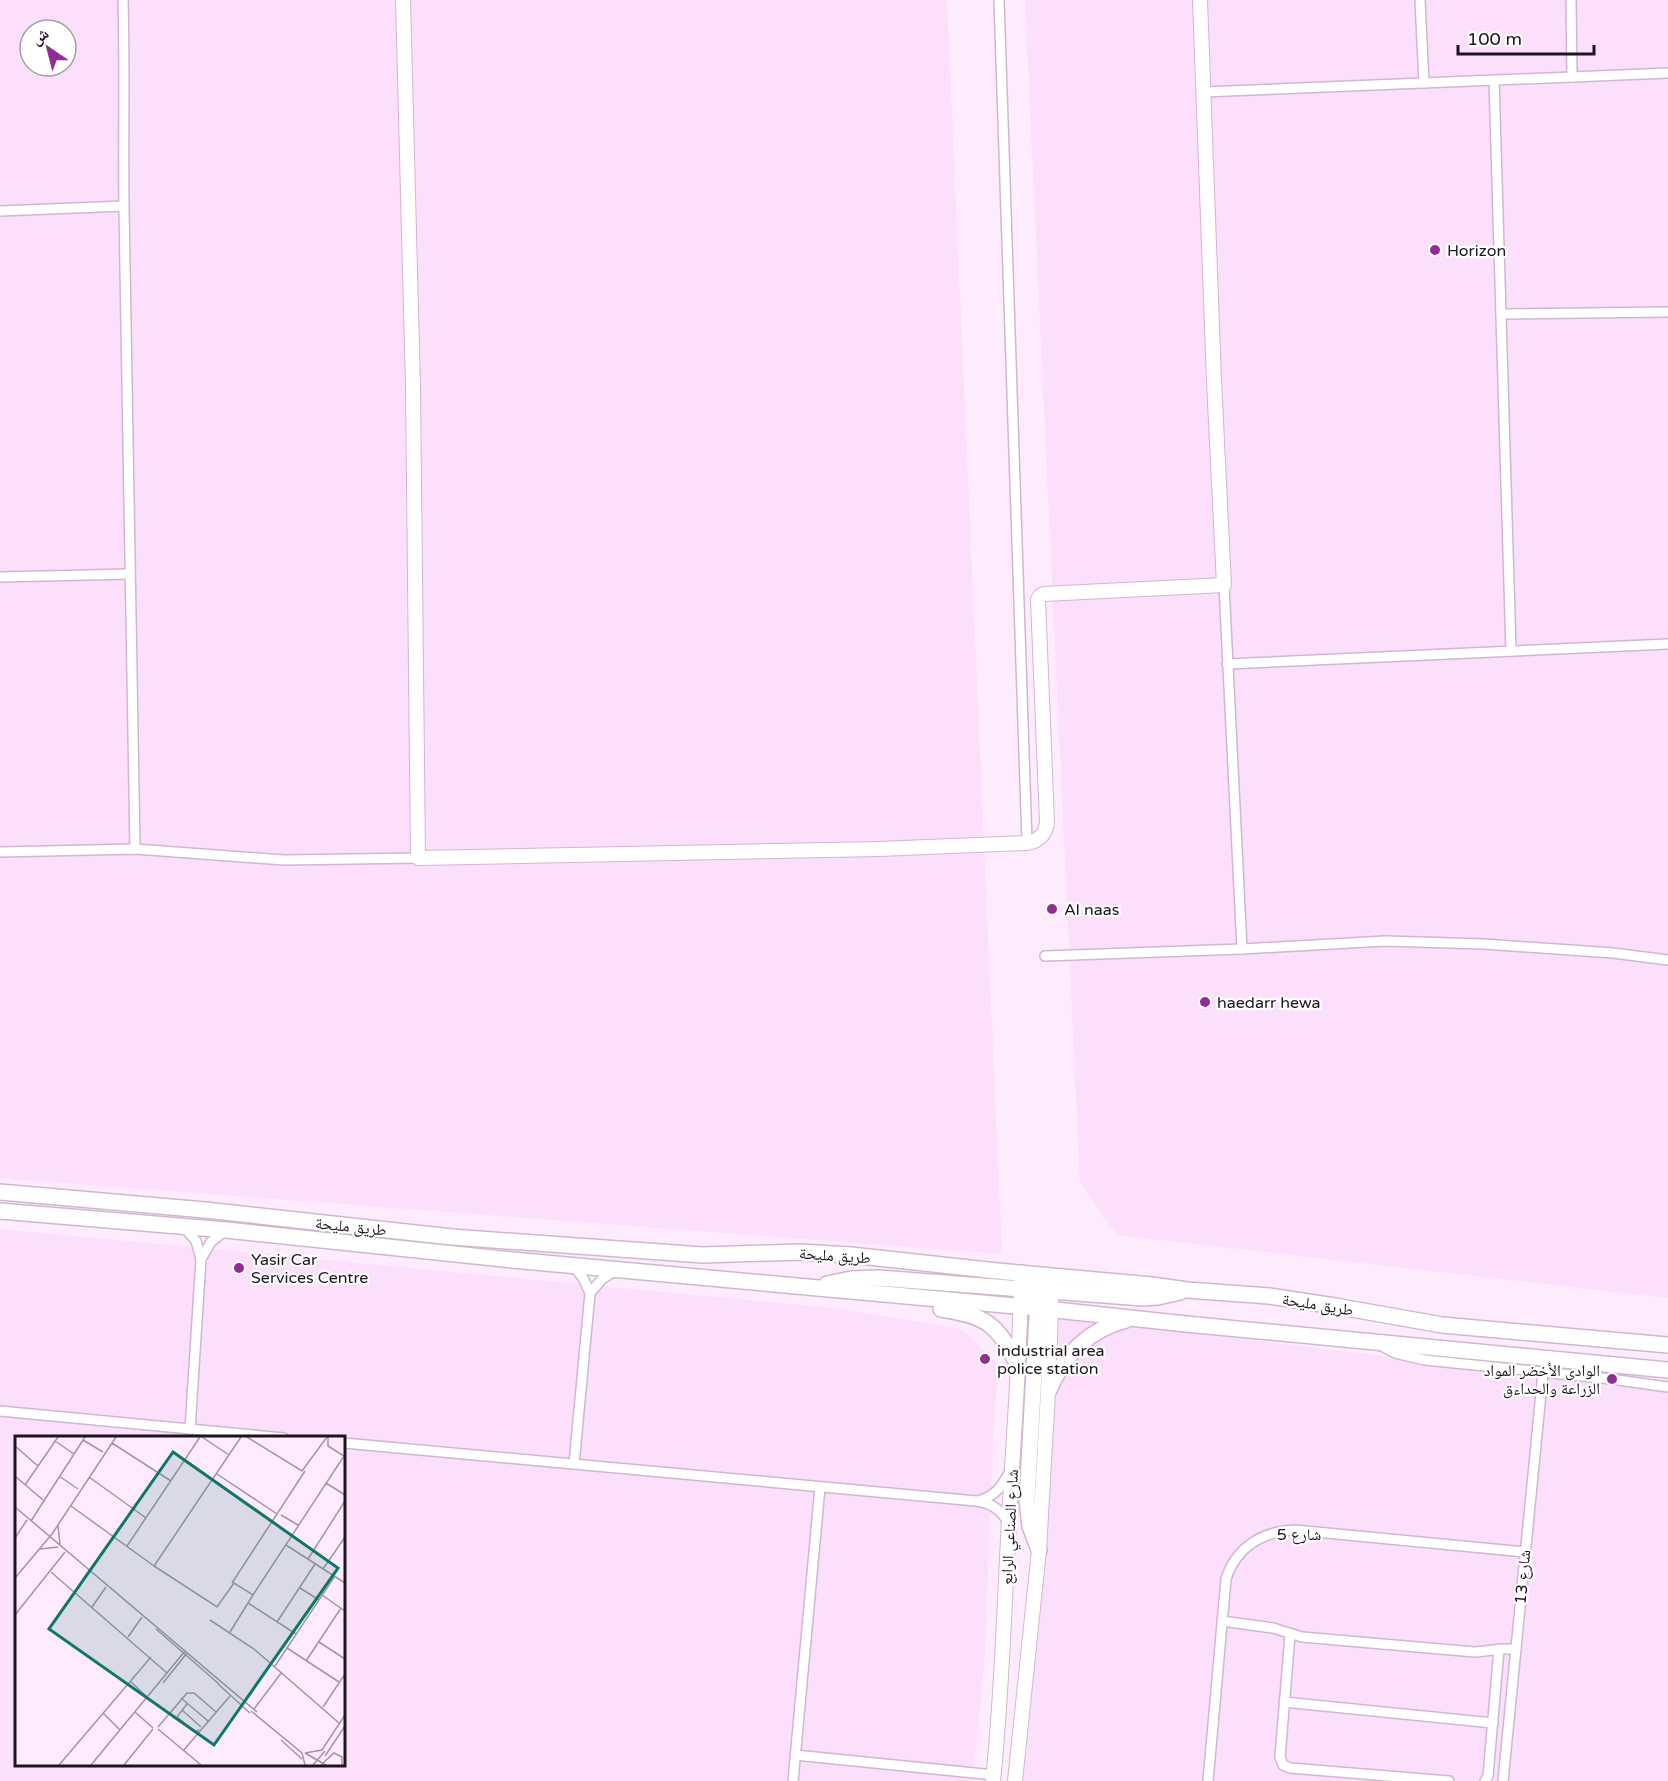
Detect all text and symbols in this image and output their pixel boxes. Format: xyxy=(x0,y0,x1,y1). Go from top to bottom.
north arrow xyxy=(18,18,78,78)
scale bar xyxy=(1458,18,1594,56)
text: ش xyxy=(27,23,53,50)
text: 100 m xyxy=(1467,28,1522,50)
place label: Horizon xyxy=(1447,241,1506,261)
marker: Horizon xyxy=(1428,243,1442,257)
place label: Al naas xyxy=(1064,900,1119,920)
marker: Al naas xyxy=(1045,902,1059,916)
place label: haedarr hewa xyxy=(1217,993,1321,1013)
marker: haedarr hewa xyxy=(1198,995,1212,1009)
street label: طريق مليحة xyxy=(314,1213,388,1241)
street label: طريق مليحة xyxy=(798,1244,871,1268)
place label: Yasir Car Services Centre xyxy=(251,1250,368,1288)
marker: Yasir Car Services Centre xyxy=(232,1261,246,1275)
street label: طريق مليحة xyxy=(1281,1289,1355,1320)
place label: industrial area police station xyxy=(997,1341,1104,1379)
marker: industrial area police station xyxy=(978,1352,992,1366)
place label: الوادى الأخضر المواد الزراعة والحداءق xyxy=(1484,1361,1600,1399)
marker: الوادى الأخضر المواد الزراعة والحداءق xyxy=(1605,1372,1619,1386)
inset map xyxy=(15,1436,345,1766)
street label: شارع الصناعي الرابع xyxy=(997,1469,1025,1585)
street label: شارع 5 xyxy=(1277,1525,1321,1545)
street label: شارع 13 xyxy=(1511,1549,1535,1605)

